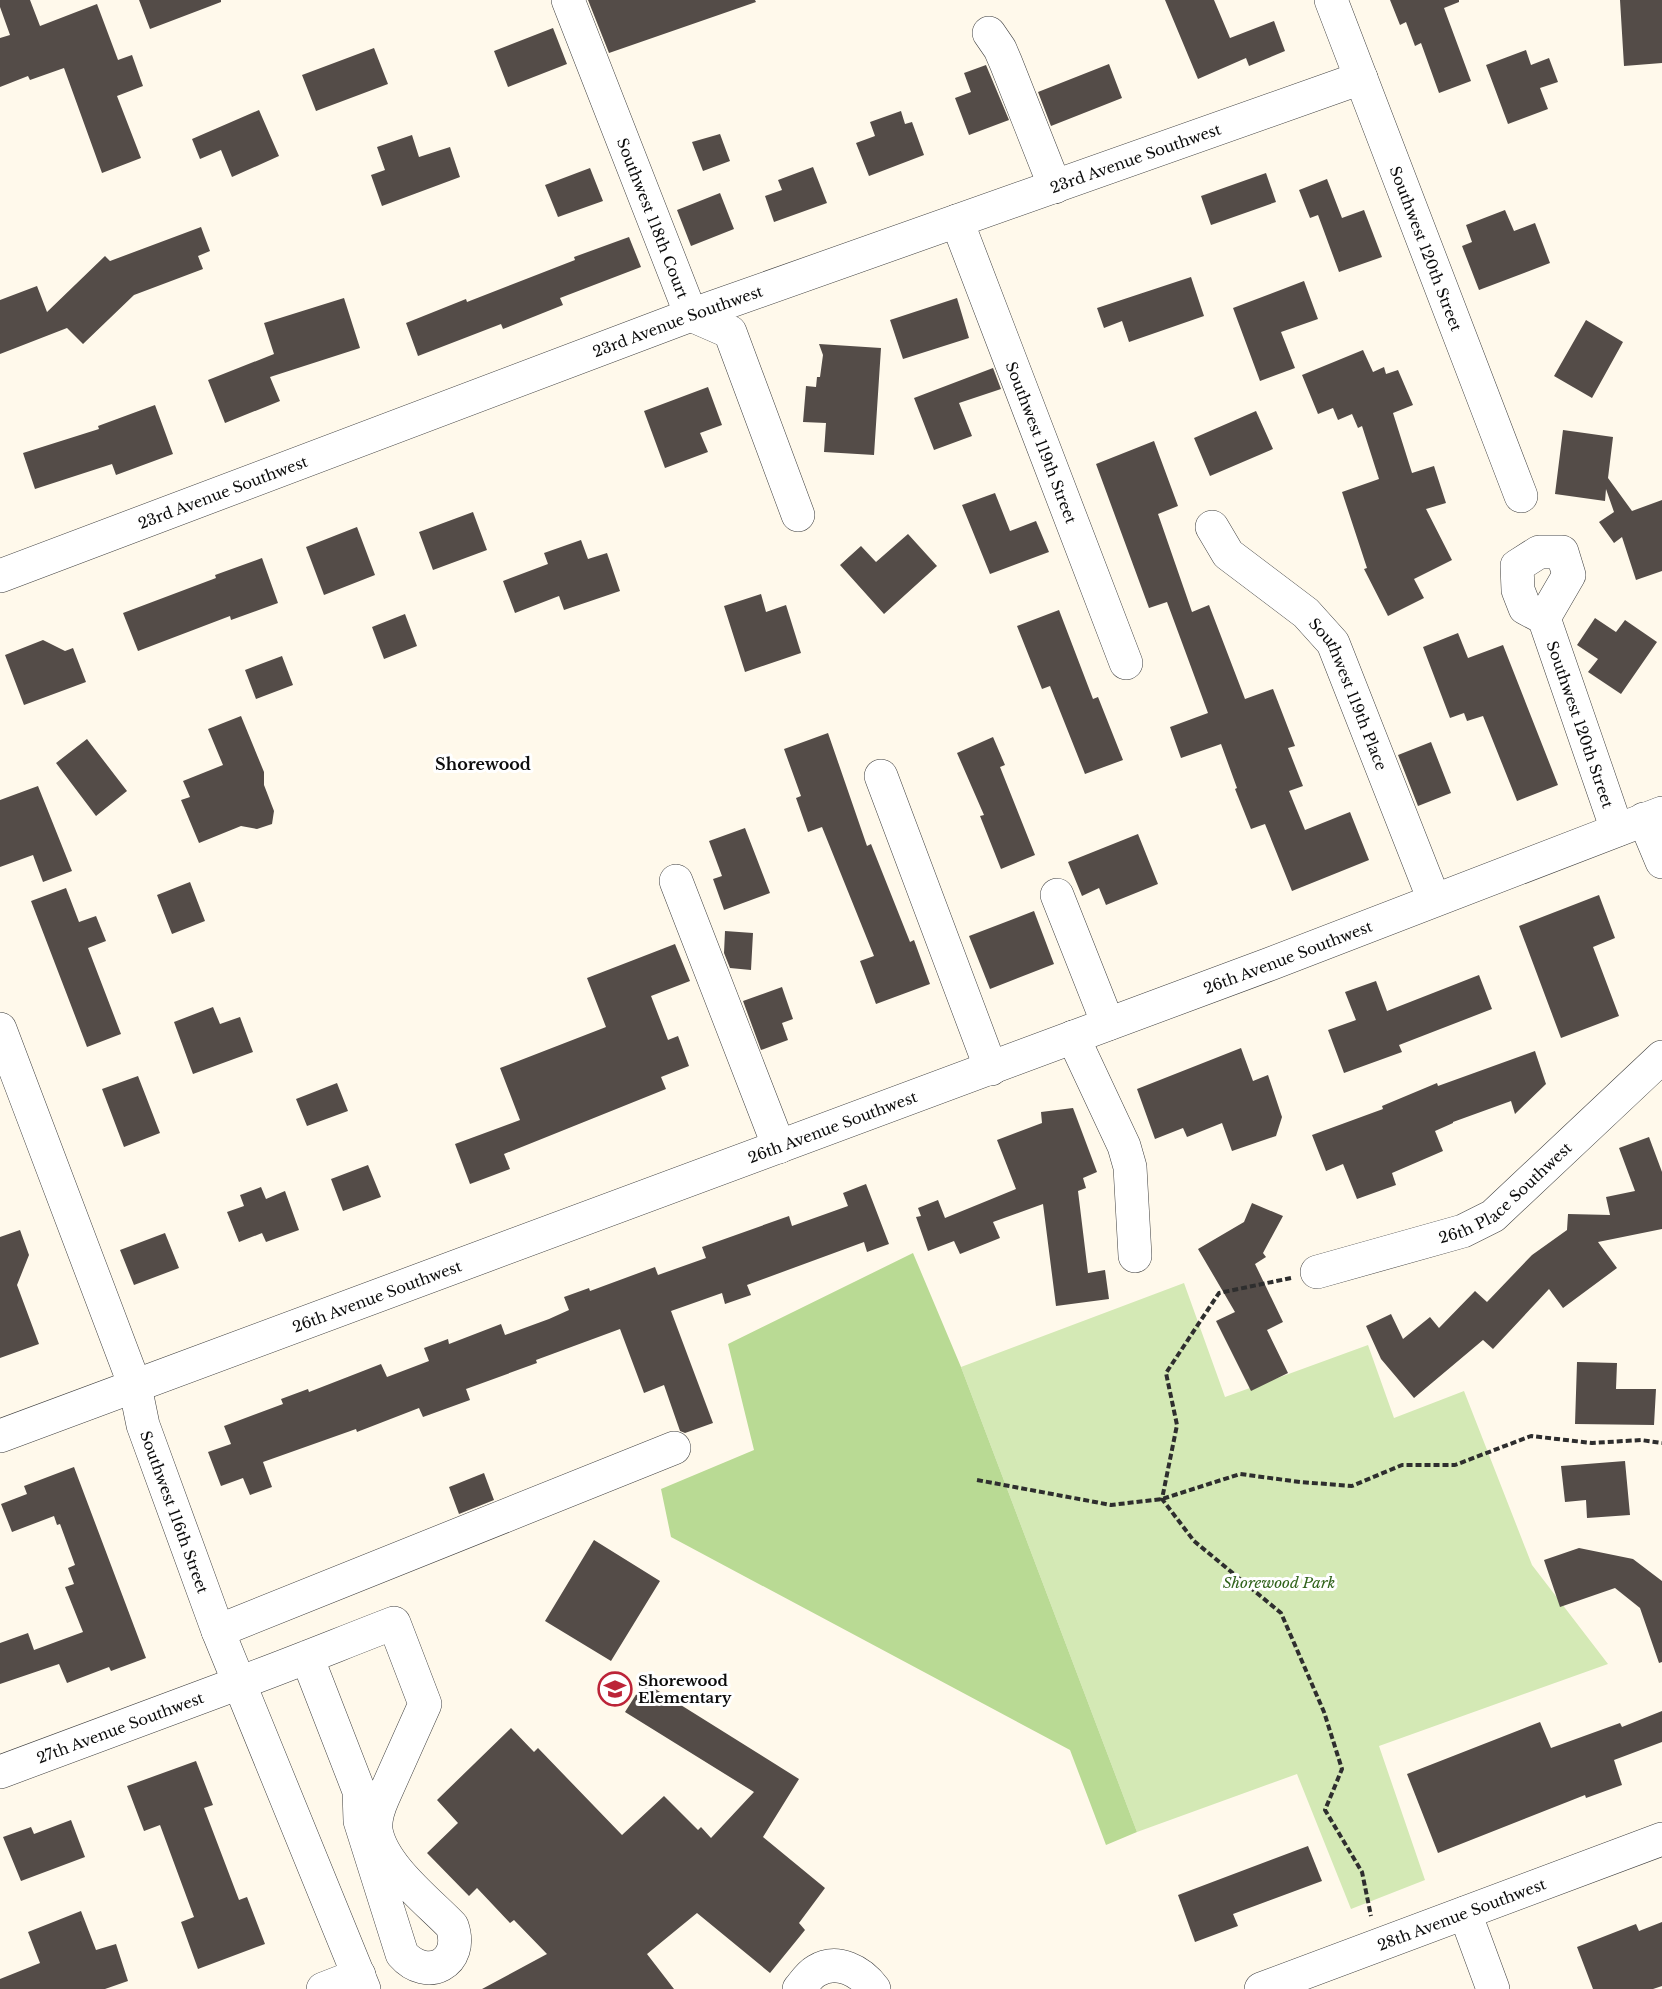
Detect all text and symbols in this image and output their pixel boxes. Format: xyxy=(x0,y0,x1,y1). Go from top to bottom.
street label: 23rd Avenue Southwest xyxy=(1047,119,1224,197)
street label: Southwest 118th Court xyxy=(613,135,693,301)
street label: Southwest 120th Street xyxy=(1386,163,1467,334)
street label: 23rd Avenue Southwest xyxy=(590,281,765,361)
street label: Southwest 119th Street xyxy=(1002,359,1081,526)
street label: 23rd Avenue Southwest xyxy=(135,451,310,533)
street label: Southwest 119th Place xyxy=(1305,614,1392,773)
street label: Southwest 120th Street xyxy=(1543,638,1618,811)
district label: Shorewood xyxy=(435,754,531,774)
street label: 26th Avenue Southwest xyxy=(1201,916,1375,997)
street label: 26th Avenue Southwest xyxy=(745,1086,920,1167)
street label: 26th Place Southwest xyxy=(1436,1138,1576,1247)
street label: 26th Avenue Southwest xyxy=(290,1256,464,1336)
street label: Southwest 116th Street xyxy=(136,1428,213,1596)
park label: Shorewood Park xyxy=(1223,1573,1335,1592)
school or university icon: Shorewood Elementary xyxy=(597,1671,633,1707)
place label: Shorewood Elementary xyxy=(638,1671,732,1707)
street label: 27th Avenue Southwest xyxy=(34,1687,206,1767)
street label: 28th Avenue Southwest xyxy=(1375,1874,1549,1954)

